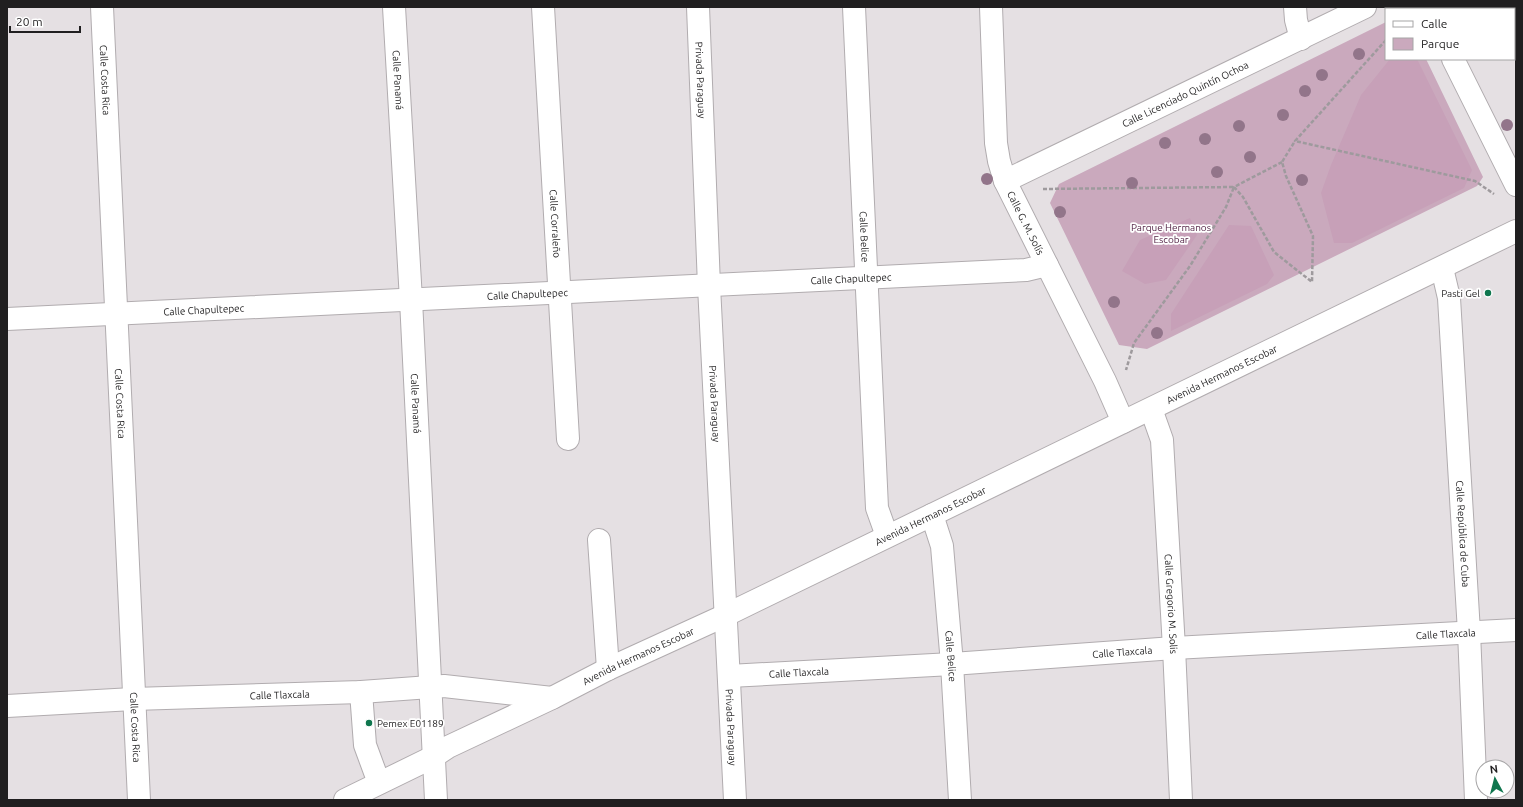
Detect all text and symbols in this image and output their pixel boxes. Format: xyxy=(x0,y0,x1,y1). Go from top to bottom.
scale bar xyxy=(10,8,80,34)
legend xyxy=(1385,8,1515,60)
text: 20 m xyxy=(16,15,43,28)
text: Calle xyxy=(1421,17,1447,30)
text: Parque xyxy=(1421,37,1459,50)
street label: Privada Paraguay xyxy=(694,41,708,119)
street label: Calle Costa Rica xyxy=(98,44,113,115)
street label: Calle Panamá xyxy=(391,50,405,110)
street label: Calle Licenciado Quintín Ochoa xyxy=(1120,59,1250,129)
street label: Calle Corraleño xyxy=(548,189,563,258)
street label: Calle G. M. Solís xyxy=(1005,189,1046,257)
street label: Calle Belice xyxy=(858,211,871,263)
park label: Parque Hermanos Escobar xyxy=(1131,222,1211,245)
street label: Calle Chapultepec xyxy=(810,271,892,286)
street label: Calle Chapultepec xyxy=(487,287,568,301)
place label: Pasti Gel xyxy=(1441,288,1480,299)
marker: Pasti Gel xyxy=(1483,288,1493,298)
street label: Calle Chapultepec xyxy=(163,302,245,317)
street label: Avenida Hermanos Escobar xyxy=(1165,342,1279,406)
street label: Privada Paraguay xyxy=(708,365,722,442)
street label: Calle Costa Rica xyxy=(113,368,128,439)
street label: Calle Panamá xyxy=(409,373,423,434)
street label: Calle República de Cuba xyxy=(1454,480,1472,588)
street label: Avenida Hermanos Escobar xyxy=(873,484,988,547)
street label: Calle Gregorio M. Solis xyxy=(1163,553,1180,654)
street label: Avenida Hermanos Escobar xyxy=(581,625,696,687)
street label: Calle Tlaxcala xyxy=(1415,627,1476,641)
street label: Calle Belice xyxy=(944,630,959,682)
street label: Calle Tlaxcala xyxy=(1092,644,1153,659)
street label: Calle Tlaxcala xyxy=(769,665,829,679)
street label: Calle Tlaxcala xyxy=(249,688,310,701)
street label: Privada Paraguay xyxy=(724,689,739,766)
street label: Calle Costa Rica xyxy=(128,692,143,763)
marker: Pemex E01189 xyxy=(364,718,374,728)
place label: Pemex E01189 xyxy=(377,718,444,729)
north arrow xyxy=(1475,759,1515,799)
text: N xyxy=(1489,763,1499,776)

